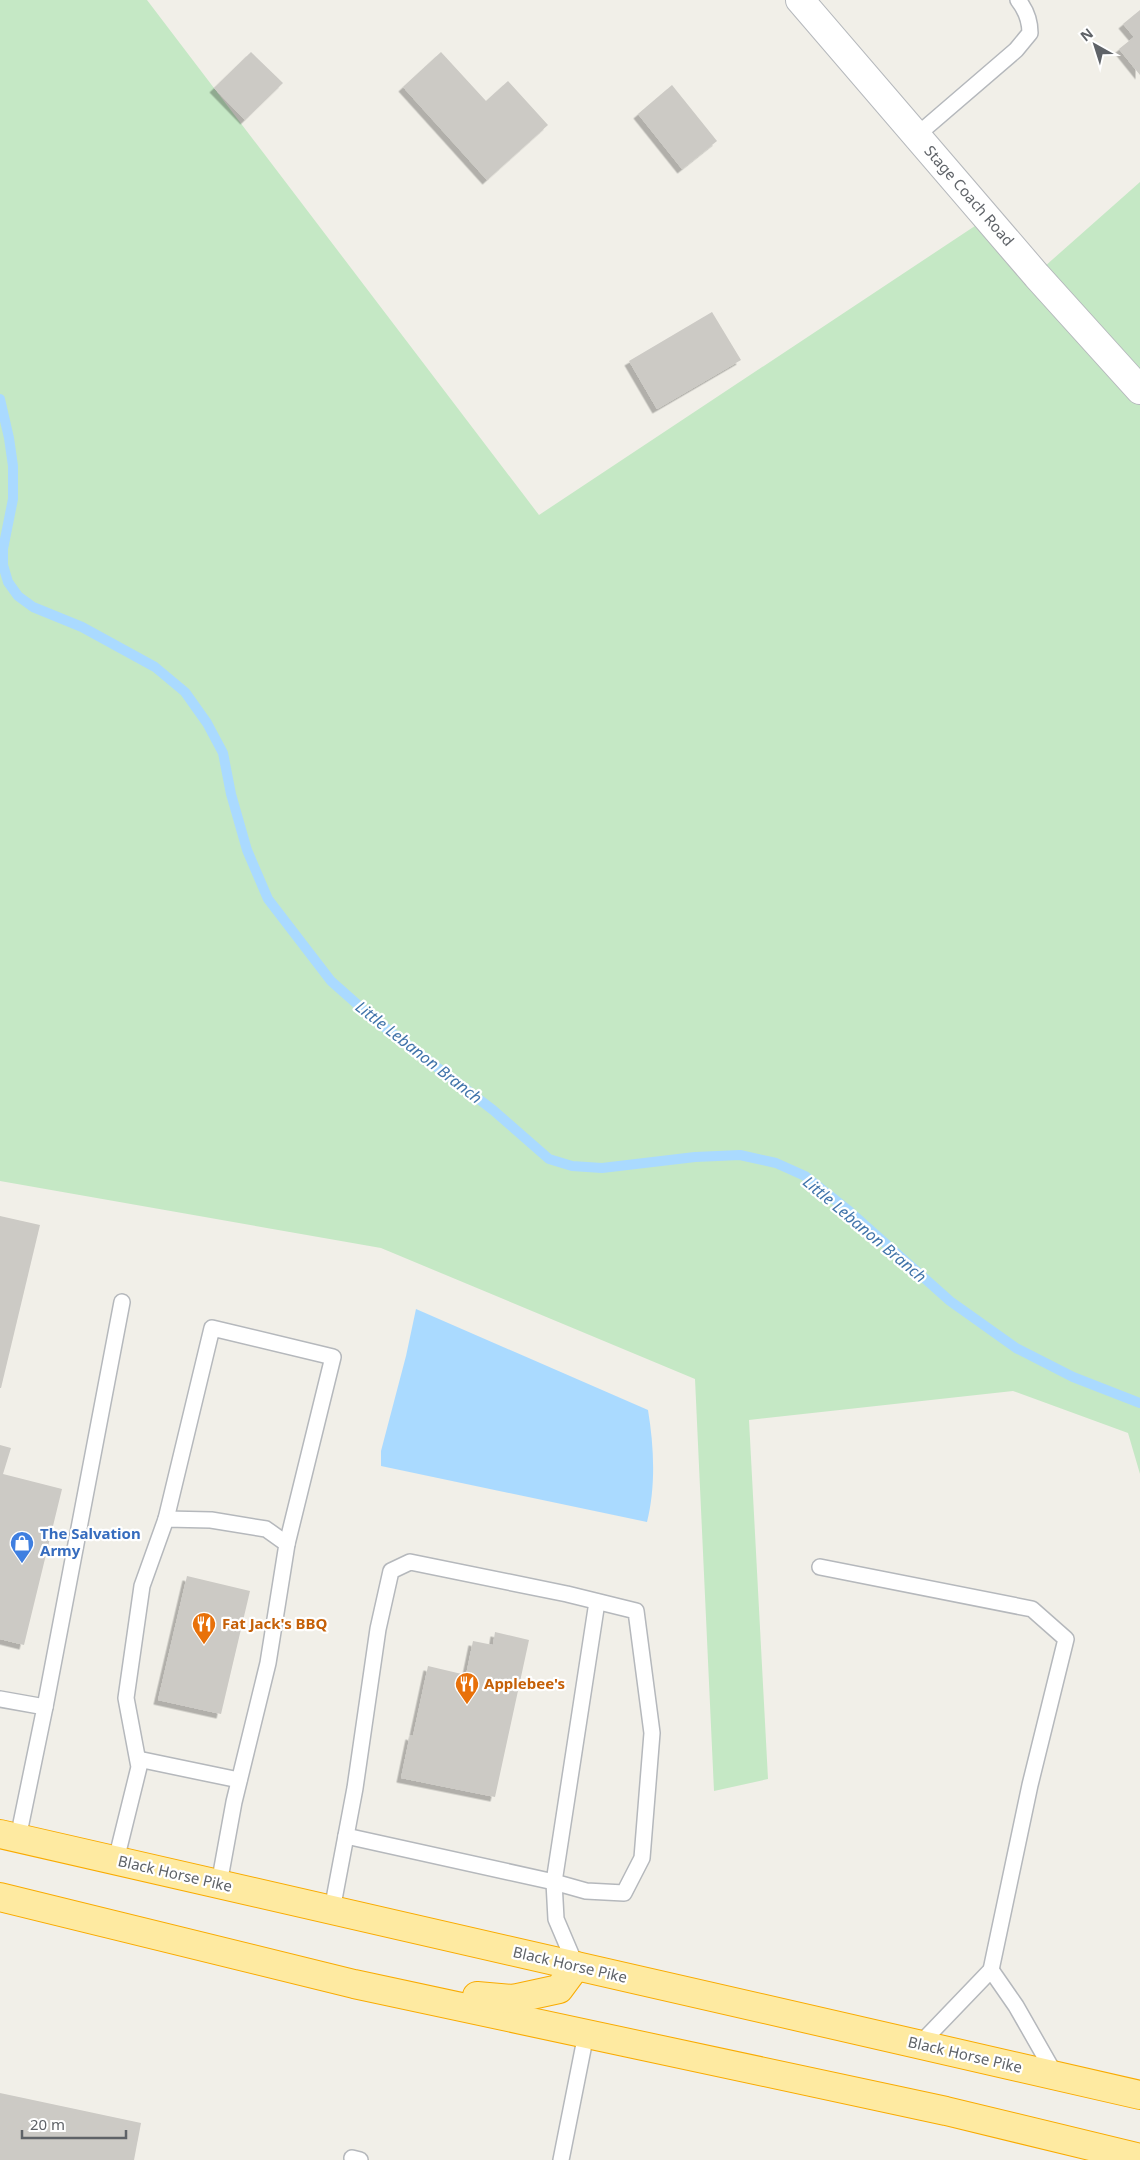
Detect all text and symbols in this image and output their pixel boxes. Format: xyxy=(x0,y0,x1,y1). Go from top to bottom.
north arrow xyxy=(1070,20,1120,70)
text: N xyxy=(1076,24,1097,45)
street label: Stage Coach Road xyxy=(921,141,1019,250)
water label: Little Lebanon Branch xyxy=(351,996,487,1108)
water label: Little Lebanon Branch xyxy=(799,1171,931,1287)
place label: The Salvation Army xyxy=(40,1523,141,1560)
shop icon: The Salvation Army xyxy=(9,1530,35,1564)
restaurant icon: Fat Jack's BBQ xyxy=(191,1611,217,1645)
place label: Fat Jack's BBQ xyxy=(222,1613,328,1633)
restaurant icon: Applebee's xyxy=(454,1671,480,1705)
place label: Applebee's xyxy=(484,1673,565,1693)
street label: Black Horse Pike xyxy=(116,1850,234,1896)
street label: Black Horse Pike xyxy=(511,1941,629,1987)
street label: Black Horse Pike xyxy=(906,2031,1024,2077)
scale bar xyxy=(22,2108,126,2140)
text: 20 m xyxy=(30,2114,65,2134)

